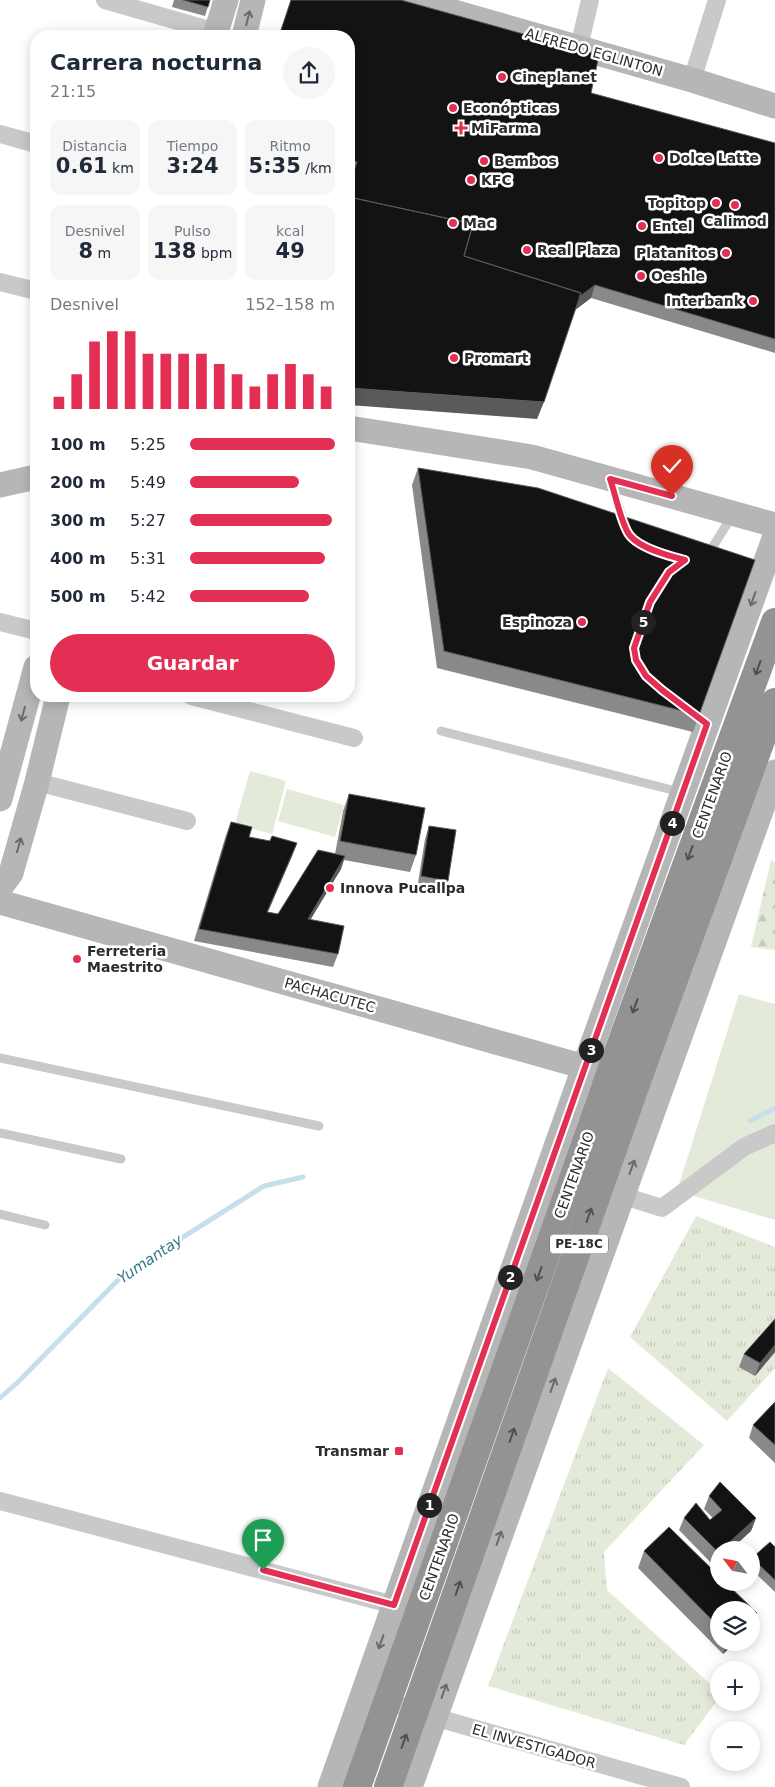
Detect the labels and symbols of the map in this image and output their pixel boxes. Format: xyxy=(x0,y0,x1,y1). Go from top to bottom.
one-way arrow xyxy=(244,11,254,27)
street label: ALFREDO EGLINTON xyxy=(523,25,665,79)
place label: Cineplanet xyxy=(512,69,597,85)
marker: Cineplanet xyxy=(496,71,508,83)
place label: Econópticas xyxy=(463,100,558,116)
marker: Econópticas xyxy=(447,102,459,114)
place label: MiFarma xyxy=(471,120,539,136)
marker: MiFarma xyxy=(455,122,467,134)
place label: Dolce Latte xyxy=(669,150,759,166)
marker: Dolce Latte xyxy=(653,152,665,164)
place label: Bembos xyxy=(494,153,557,169)
marker: Bembos xyxy=(478,155,490,167)
place label: KFC xyxy=(481,172,512,188)
marker: KFC xyxy=(465,174,477,186)
place label: Topitop xyxy=(648,195,706,211)
marker: Topitop xyxy=(710,197,722,209)
marker: Calimod xyxy=(729,199,741,211)
place label: Calimod xyxy=(703,213,767,229)
place label: Mac xyxy=(463,215,495,231)
marker: Mac xyxy=(447,217,459,229)
place label: Entel xyxy=(652,218,693,234)
marker: Entel xyxy=(636,220,648,232)
place label: Real Plaza xyxy=(537,242,619,258)
marker: Real Plaza xyxy=(521,244,533,256)
place label: Platanitos xyxy=(636,245,716,261)
marker: Platanitos xyxy=(720,247,732,259)
place label: Oeshle xyxy=(651,268,705,284)
marker: Oeshle xyxy=(635,270,647,282)
place label: Interbank xyxy=(666,293,744,309)
marker: Interbank xyxy=(747,295,759,307)
place label: Promart xyxy=(464,350,529,366)
marker: Promart xyxy=(448,352,460,364)
pin xyxy=(651,445,693,496)
one-way arrow xyxy=(748,590,757,606)
pin: 5 xyxy=(630,610,656,634)
place label: Espinoza xyxy=(502,614,572,630)
marker: Espinoza xyxy=(576,616,588,628)
one-way arrow xyxy=(753,660,762,675)
one-way arrow xyxy=(18,706,28,722)
street label: CENTENARIO xyxy=(689,749,735,841)
pin: 4 xyxy=(660,810,684,836)
one-way arrow xyxy=(15,837,25,853)
one-way arrow xyxy=(685,845,694,861)
place label: Innova Pucallpa xyxy=(340,880,465,896)
marker: Innova Pucallpa xyxy=(324,882,336,894)
place label: Ferreteria Maestrito xyxy=(87,943,166,975)
marker: Ferreteria Maestrito xyxy=(71,953,83,965)
street label: PACHACUTEC xyxy=(283,974,377,1016)
one-way arrow xyxy=(630,998,639,1013)
pin: 3 xyxy=(578,1038,604,1062)
street label: CENTENARIO xyxy=(551,1129,597,1221)
one-way arrow xyxy=(628,1160,637,1175)
one-way arrow xyxy=(585,1208,595,1224)
water label: Yumantay xyxy=(114,1230,187,1287)
road number: PE-18C xyxy=(550,1234,608,1254)
pin: 2 xyxy=(498,1264,522,1290)
one-way arrow xyxy=(534,1266,543,1282)
one-way arrow xyxy=(549,1378,558,1394)
one-way arrow xyxy=(508,1427,517,1443)
place label: Transmar xyxy=(315,1443,389,1459)
marker: Transmar xyxy=(393,1445,405,1457)
pin: 1 xyxy=(416,1492,442,1518)
street label: CENTENARIO xyxy=(416,1511,462,1603)
pin xyxy=(242,1519,284,1570)
one-way arrow xyxy=(494,1531,504,1547)
north arrow xyxy=(710,1541,760,1591)
one-way arrow xyxy=(454,1581,463,1596)
one-way arrow xyxy=(376,1633,385,1649)
one-way arrow xyxy=(440,1684,449,1700)
street label: EL INVESTIGADOR xyxy=(470,1721,598,1771)
one-way arrow xyxy=(400,1734,409,1749)

